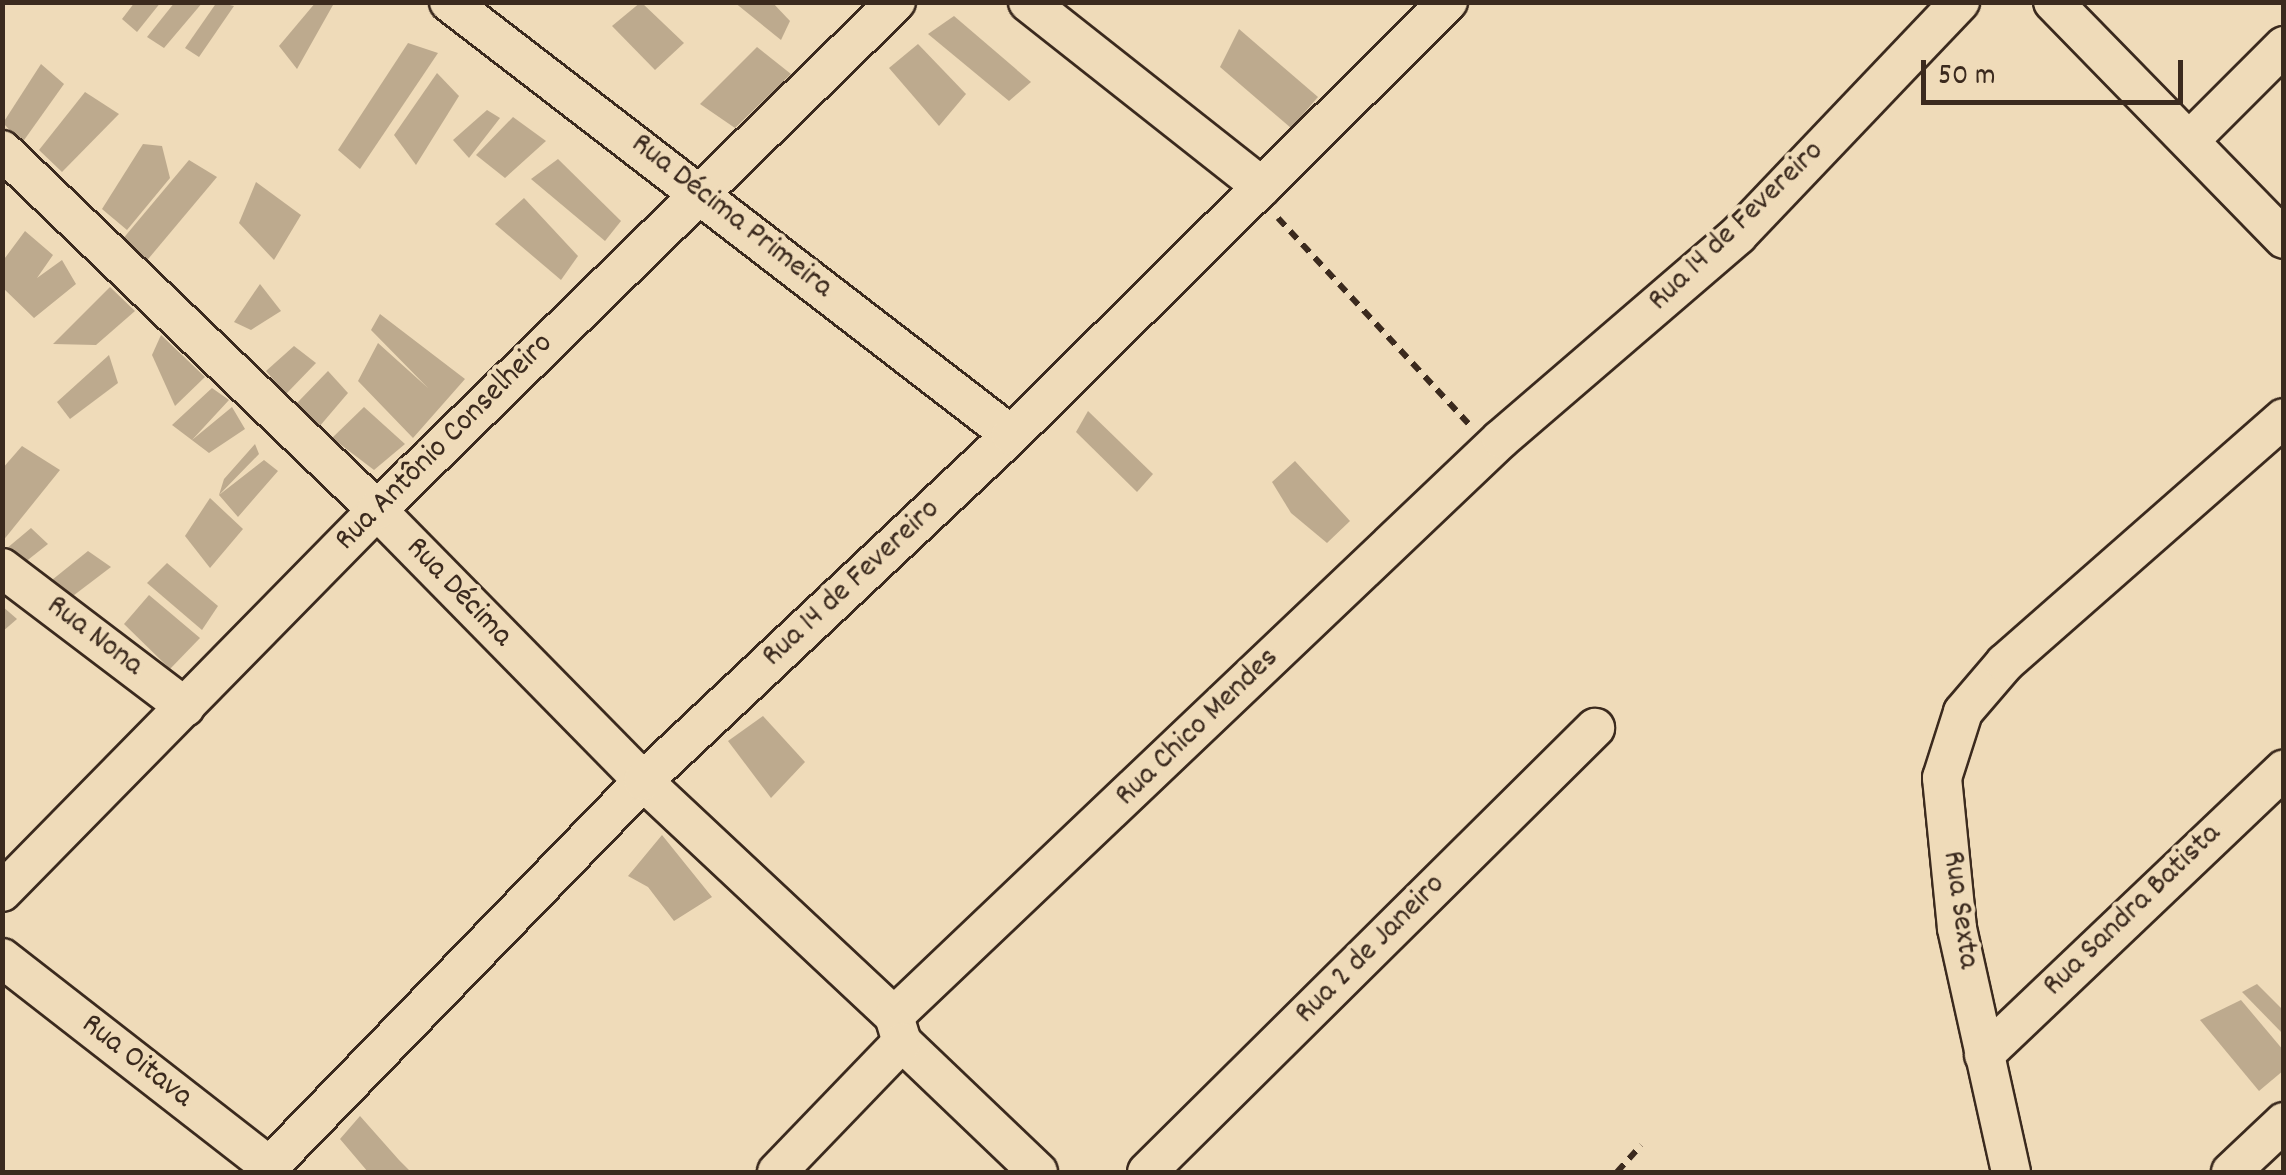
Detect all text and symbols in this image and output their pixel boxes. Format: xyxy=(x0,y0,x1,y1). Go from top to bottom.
scale bar xyxy=(1926,40,2188,102)
text: 50 m xyxy=(1938,56,1996,99)
street label: Rua Décima Primeira xyxy=(622,126,840,308)
street label: Rua 14 de Fevereiro xyxy=(1641,133,1833,321)
street label: Rua Antônio Conselheiro xyxy=(328,326,562,560)
street label: Rua 14 de Fevereiro xyxy=(755,492,949,676)
street label: Rua Décima xyxy=(396,530,520,656)
street label: Rua Nona xyxy=(38,588,150,686)
street label: Rua Chico Mendes xyxy=(1108,640,1288,816)
street label: Rua Sandra Batista xyxy=(2036,816,2230,1006)
street label: Rua Sexta xyxy=(1932,849,1986,971)
street label: Rua 2 de Janeiro xyxy=(1288,867,1454,1033)
street label: Rua Oitava xyxy=(73,1007,199,1117)

